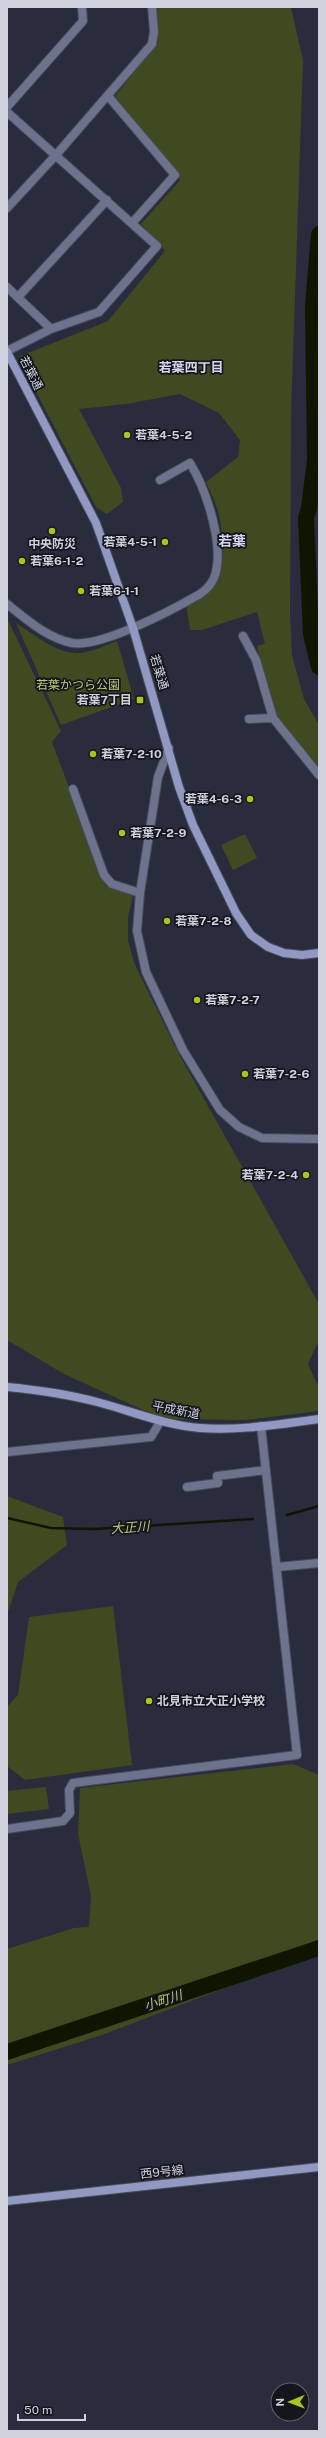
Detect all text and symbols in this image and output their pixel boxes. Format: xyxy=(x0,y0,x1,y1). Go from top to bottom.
street label: 若葉通 xyxy=(17,354,45,392)
district label: 若葉四丁目 xyxy=(158,360,224,375)
place label: 若葉4-5-2 xyxy=(135,428,192,442)
marker: 若葉4-5-2 xyxy=(122,430,132,440)
marker: 中央防災 xyxy=(47,526,57,536)
district label: 若葉 xyxy=(218,533,246,549)
place label: 若葉4-5-1 xyxy=(103,535,157,549)
place label: 中央防災 xyxy=(28,537,76,551)
marker: 若葉4-5-1 xyxy=(160,537,170,547)
place label: 若葉6-1-2 xyxy=(30,554,84,568)
marker: 若葉6-1-2 xyxy=(17,556,27,566)
place label: 若葉6-1-1 xyxy=(89,584,139,598)
marker: 若葉6-1-1 xyxy=(76,586,86,596)
street label: 若葉通 xyxy=(147,653,171,691)
park label: 若葉かつら公園 xyxy=(36,678,120,692)
place label: 若葉7丁目 xyxy=(76,693,132,707)
marker: 若葉7丁目 xyxy=(135,695,145,705)
place label: 若葉7-2-10 xyxy=(101,747,162,761)
marker: 若葉7-2-10 xyxy=(88,749,98,759)
place label: 若葉4-6-3 xyxy=(185,792,242,806)
marker: 若葉4-6-3 xyxy=(245,794,255,804)
place label: 若葉7-2-9 xyxy=(130,826,187,840)
marker: 若葉7-2-9 xyxy=(117,828,127,838)
place label: 若葉7-2-8 xyxy=(175,914,232,928)
marker: 若葉7-2-8 xyxy=(162,916,172,926)
place label: 若葉7-2-7 xyxy=(205,993,260,1007)
marker: 若葉7-2-7 xyxy=(192,995,202,1005)
place label: 若葉7-2-6 xyxy=(253,1067,310,1081)
marker: 若葉7-2-6 xyxy=(240,1069,250,1079)
place label: 若葉7-2-4 xyxy=(242,1168,298,1182)
marker: 若葉7-2-4 xyxy=(301,1170,311,1180)
street label: 平成新道 xyxy=(151,1399,201,1421)
water label: 大正川 xyxy=(110,1519,152,1536)
place label: 北見市立大正小学校 xyxy=(157,1694,265,1708)
marker: 北見市立大正小学校 xyxy=(144,1696,154,1706)
water label: 小町川 xyxy=(142,1987,186,2014)
street label: 西9号線 xyxy=(140,2163,184,2181)
north arrow xyxy=(270,2382,310,2422)
scale bar xyxy=(18,2396,85,2422)
text: N xyxy=(274,2398,286,2407)
text: 50 m xyxy=(24,2403,52,2417)

